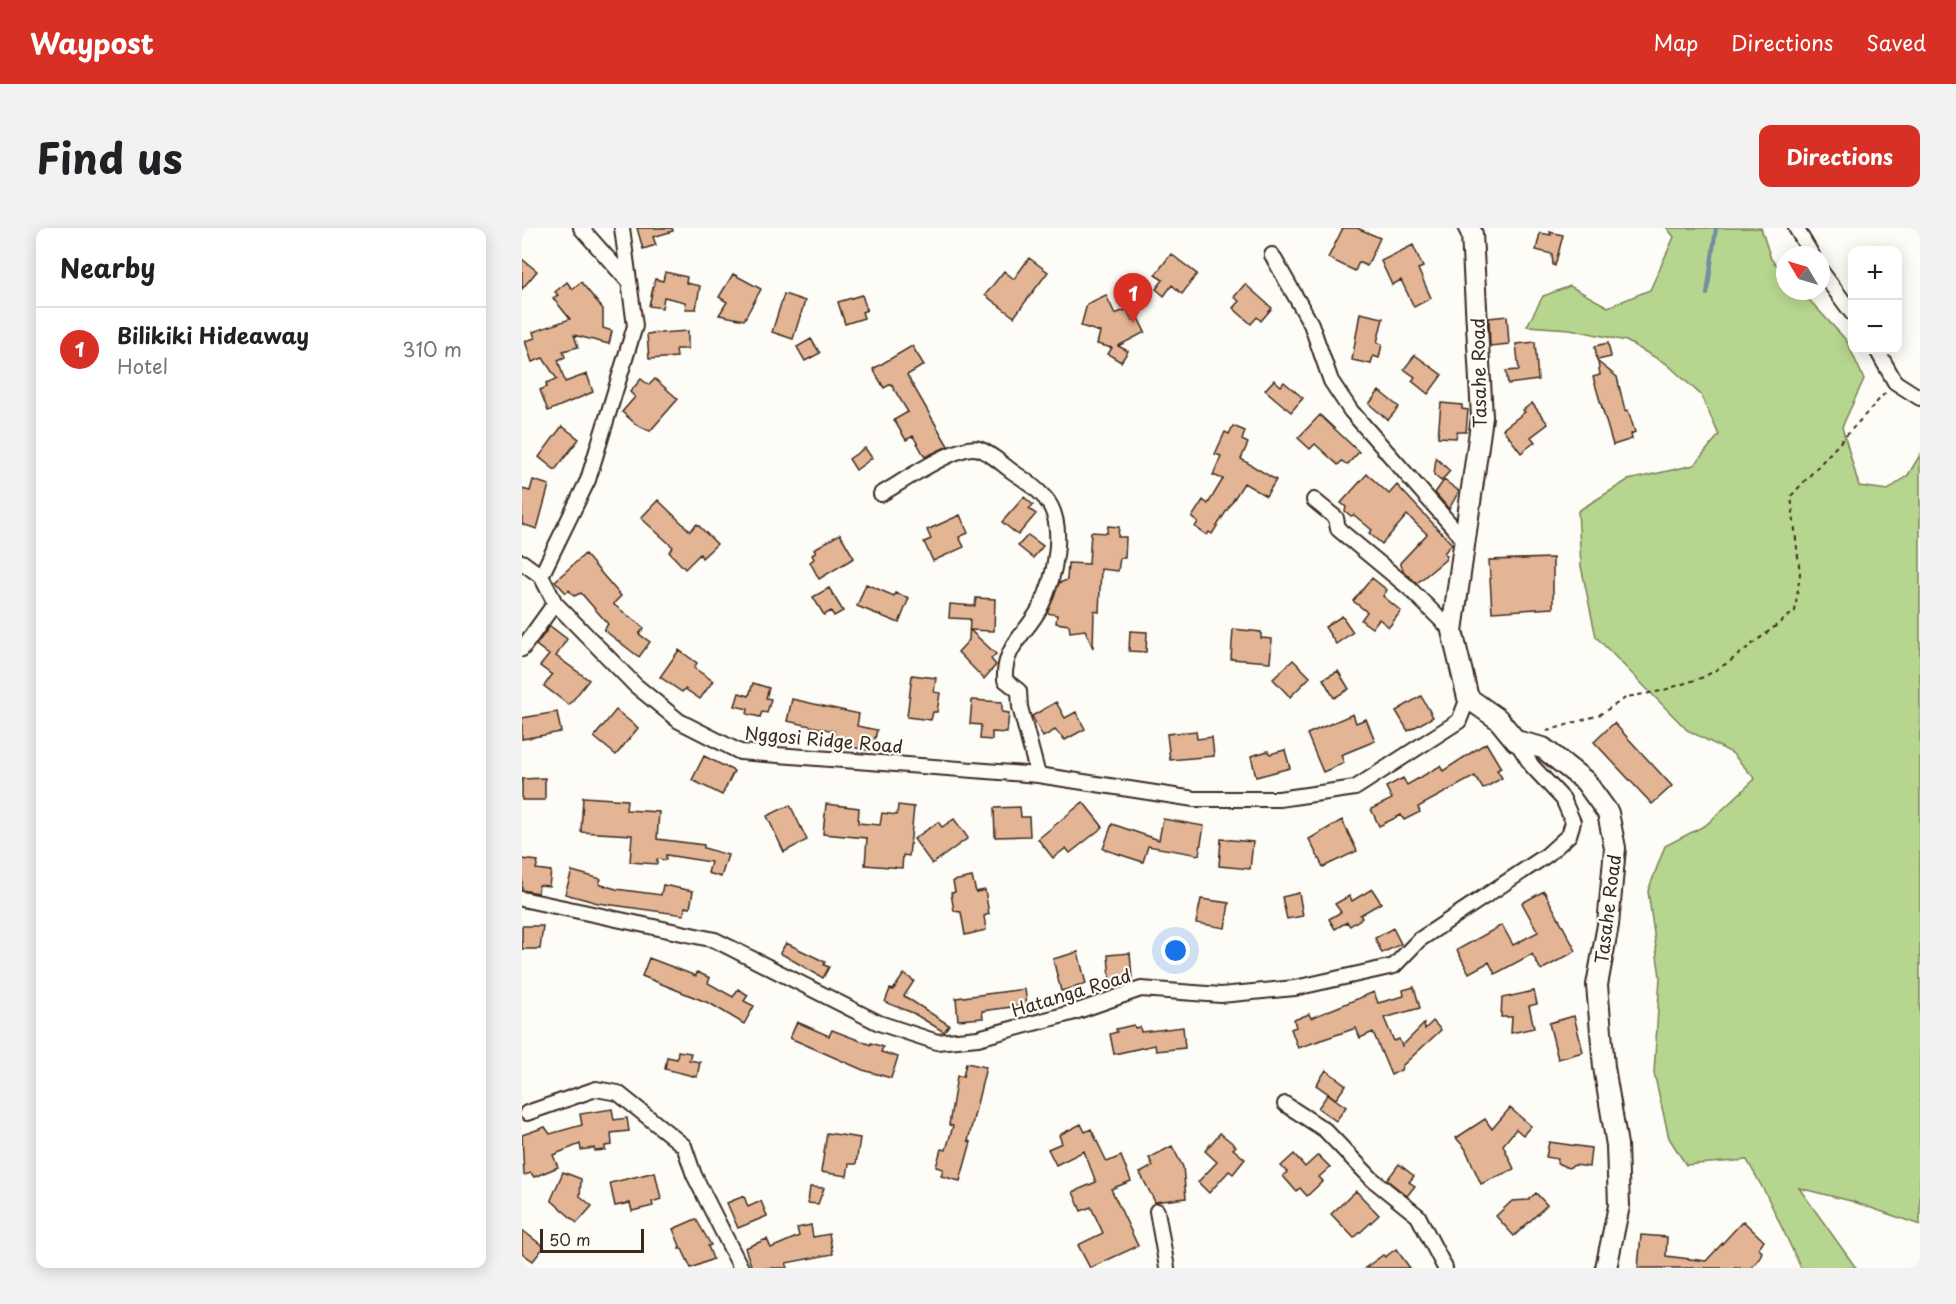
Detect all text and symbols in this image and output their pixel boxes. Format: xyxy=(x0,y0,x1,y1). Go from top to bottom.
text: Waypost xyxy=(30,21,154,64)
text: Map xyxy=(1653,26,1698,58)
text: Directions xyxy=(1731,26,1833,58)
text: Saved xyxy=(1866,26,1926,58)
text: Find us xyxy=(36,125,183,188)
button: Directions xyxy=(1759,125,1920,187)
north arrow xyxy=(1776,246,1830,300)
map controls xyxy=(1848,246,1902,354)
button: + xyxy=(1848,246,1902,300)
text: Nearby xyxy=(60,248,155,287)
pin: 1 xyxy=(1114,274,1152,323)
button: − xyxy=(1848,300,1902,354)
text: Bilikiki Hideaway xyxy=(117,318,309,351)
street label: Tasahe Road xyxy=(1464,318,1492,428)
text: 1 xyxy=(75,334,84,364)
text: 310 m xyxy=(402,334,462,364)
text: Hotel xyxy=(117,351,168,381)
street label: Nggosi Ridge Road xyxy=(744,719,904,759)
street label: Tasahe Road xyxy=(1587,853,1627,965)
your location xyxy=(1161,936,1190,965)
street label: Hatanga Road xyxy=(1008,961,1134,1023)
scale bar xyxy=(540,1226,644,1254)
text: 50 m xyxy=(549,1227,590,1251)

